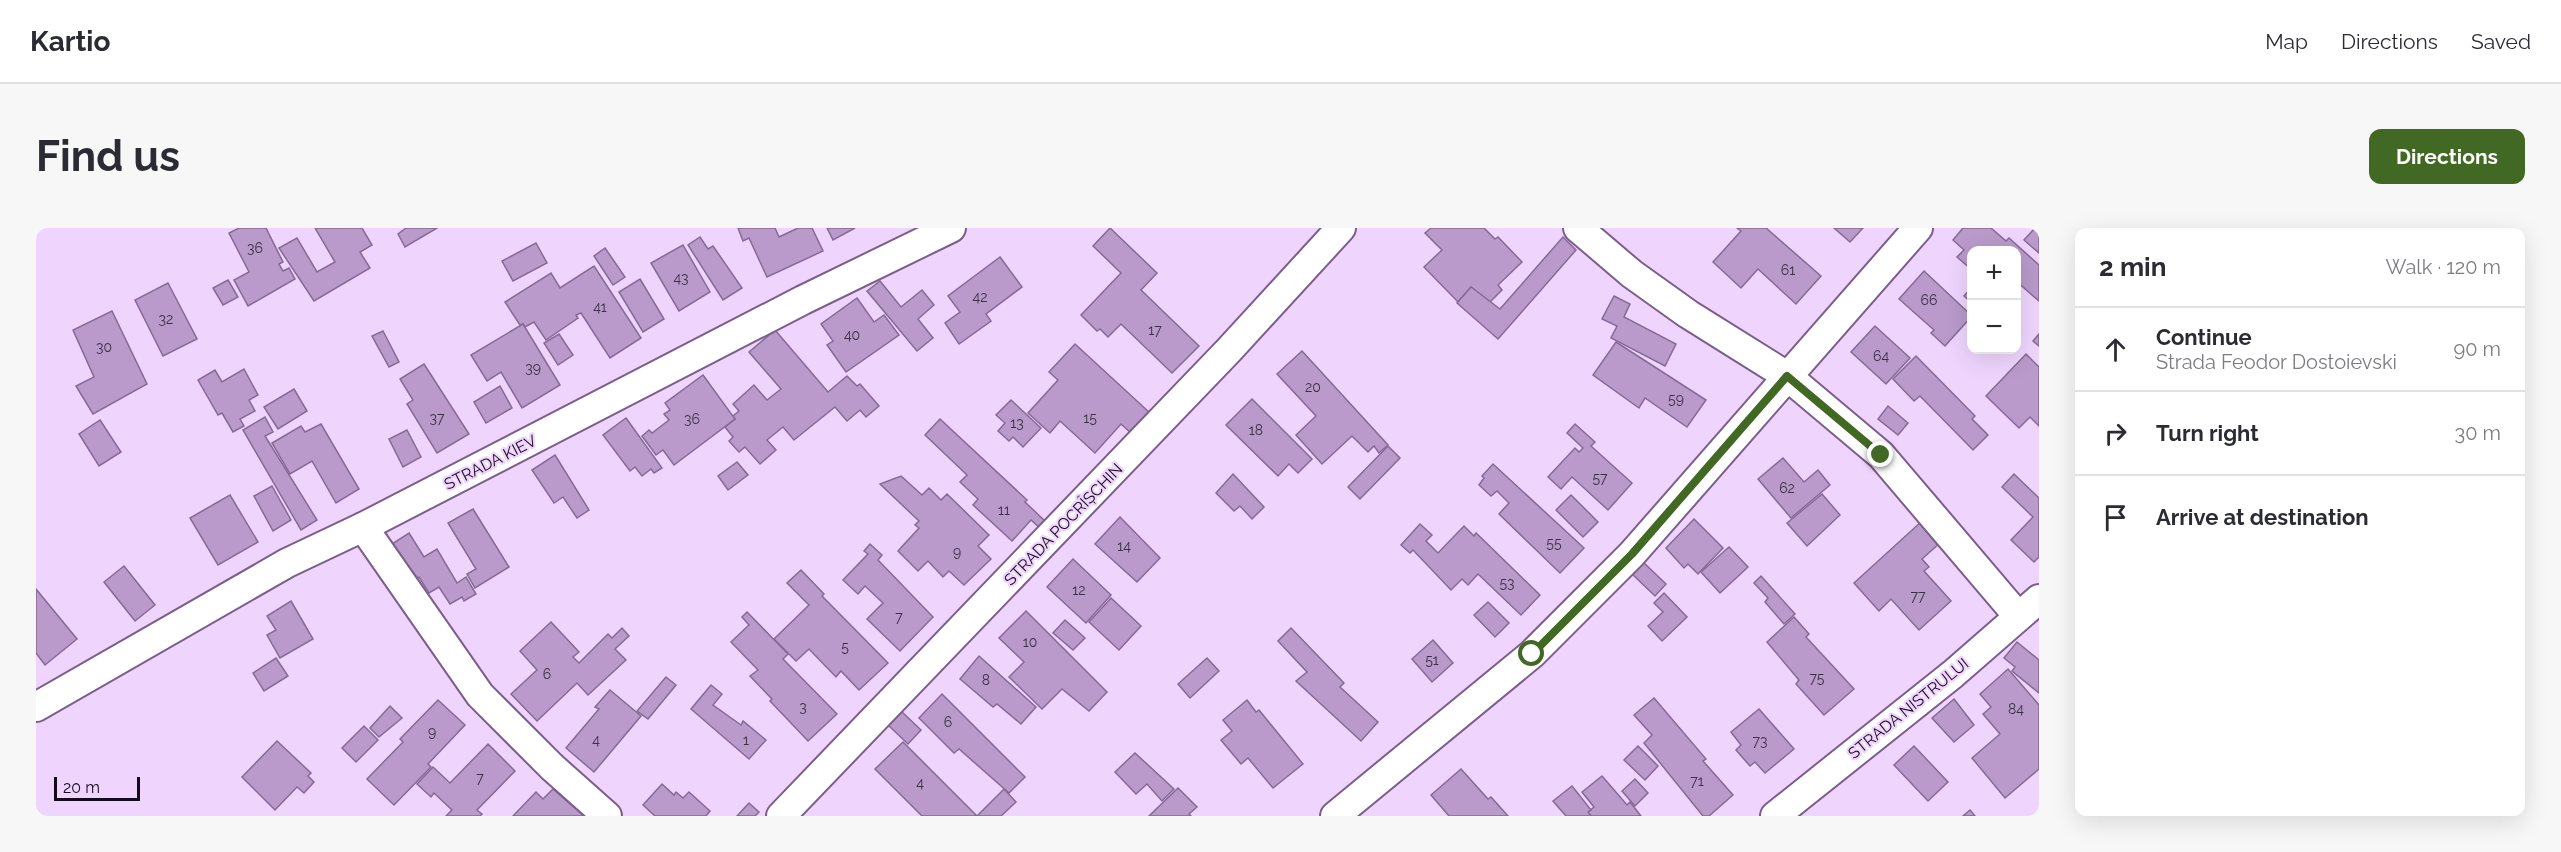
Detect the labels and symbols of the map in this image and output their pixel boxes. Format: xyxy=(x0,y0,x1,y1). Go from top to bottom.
house number: 36 xyxy=(247,240,263,256)
house number: 61 xyxy=(1781,262,1795,278)
house number: 43 xyxy=(673,270,689,286)
house number: 42 xyxy=(973,289,987,305)
house number: 66 xyxy=(1921,292,1937,308)
house number: 41 xyxy=(593,299,607,315)
house number: 32 xyxy=(159,311,173,327)
house number: 17 xyxy=(1148,322,1162,338)
house number: 40 xyxy=(844,327,860,343)
house number: 30 xyxy=(96,339,112,355)
house number: 64 xyxy=(1873,348,1889,364)
house number: 39 xyxy=(525,360,541,376)
house number: 20 xyxy=(1305,379,1321,395)
house number: 59 xyxy=(1668,391,1684,407)
house number: 37 xyxy=(430,410,445,426)
house number: 15 xyxy=(1083,410,1097,426)
house number: 36 xyxy=(684,411,700,427)
house number: 13 xyxy=(1010,415,1024,431)
house number: 18 xyxy=(1249,422,1263,438)
street label: STRADA KIEV xyxy=(441,431,540,494)
route end xyxy=(1867,441,1893,467)
street label: STRADA POCRÎȘCHIN xyxy=(999,459,1127,589)
house number: 57 xyxy=(1592,470,1608,486)
house number: 62 xyxy=(1779,480,1795,496)
house number: 11 xyxy=(998,502,1010,518)
house number: 55 xyxy=(1546,535,1562,551)
house number: 14 xyxy=(1117,538,1131,554)
house number: 9 xyxy=(953,544,961,560)
house number: 53 xyxy=(1499,575,1515,591)
house number: 12 xyxy=(1072,582,1086,598)
house number: 77 xyxy=(1911,588,1926,604)
house number: 7 xyxy=(895,609,903,625)
house number: 10 xyxy=(1023,634,1037,650)
house number: 5 xyxy=(841,639,849,655)
route start xyxy=(1518,640,1544,666)
house number: 51 xyxy=(1425,652,1439,668)
street label: STRADA NISTRULUI xyxy=(1844,654,1972,763)
house number: 6 xyxy=(543,666,551,682)
house number: 75 xyxy=(1810,670,1825,686)
house number: 8 xyxy=(982,672,990,688)
house number: 3 xyxy=(799,699,807,715)
house number: 84 xyxy=(2008,701,2024,717)
house number: 6 xyxy=(944,714,952,730)
house number: 9 xyxy=(428,724,436,740)
house number: 4 xyxy=(592,732,600,748)
house number: 1 xyxy=(743,732,749,748)
house number: 73 xyxy=(1753,733,1767,749)
house number: 7 xyxy=(476,770,484,786)
house number: 71 xyxy=(1690,773,1704,789)
scale bar xyxy=(54,774,140,802)
house number: 4 xyxy=(916,775,924,791)

